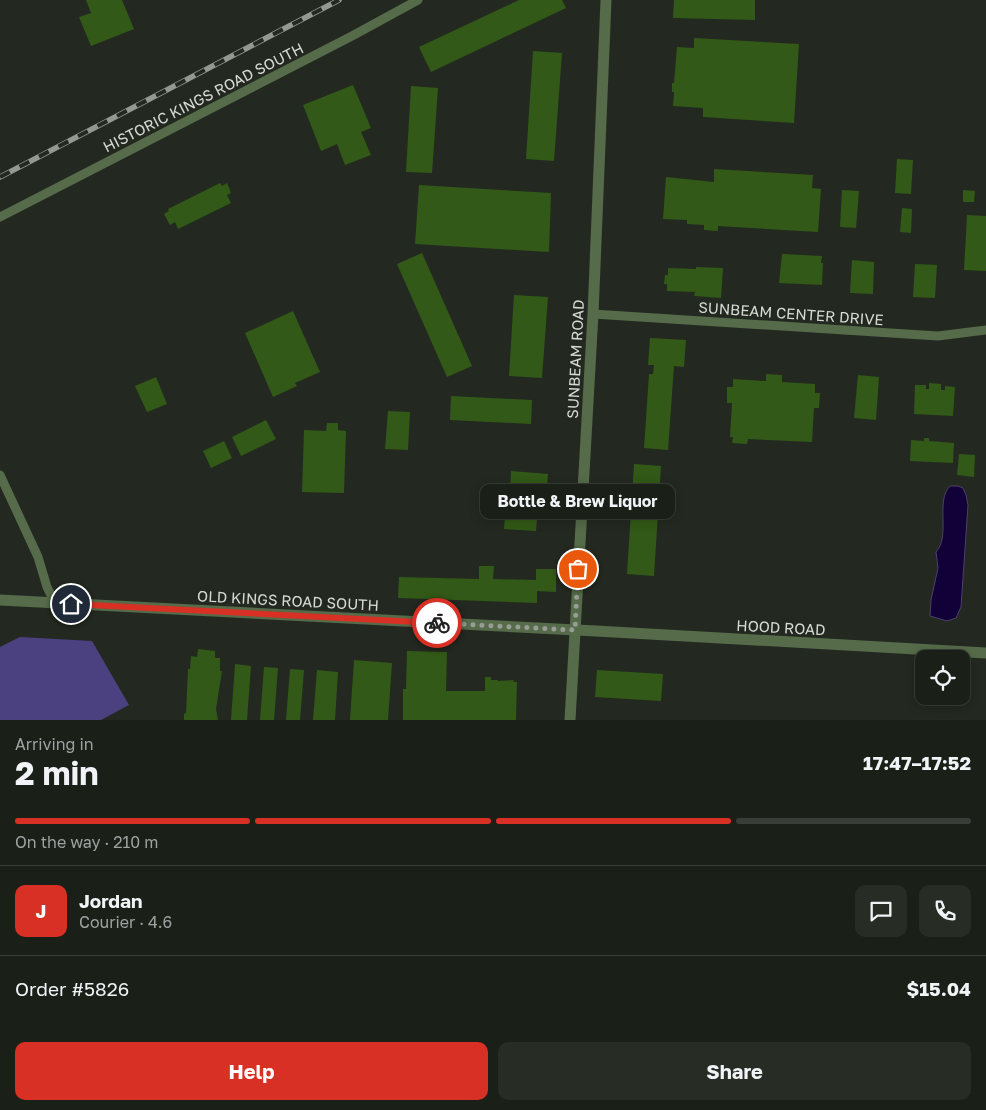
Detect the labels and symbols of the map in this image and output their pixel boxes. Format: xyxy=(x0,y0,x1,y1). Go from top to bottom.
street label: HISTORIC KINGS ROAD SOUTH xyxy=(100,38,306,156)
street label: SUNBEAM CENTER DRIVE xyxy=(698,298,884,328)
street label: SUNBEAM ROAD xyxy=(563,299,587,419)
callout: Bottle & Brew Liquor xyxy=(480,484,676,519)
pin xyxy=(557,548,599,590)
pin xyxy=(50,583,92,625)
street label: OLD KINGS ROAD SOUTH xyxy=(197,586,379,614)
courier xyxy=(412,598,462,648)
street label: HOOD ROAD xyxy=(736,616,826,638)

